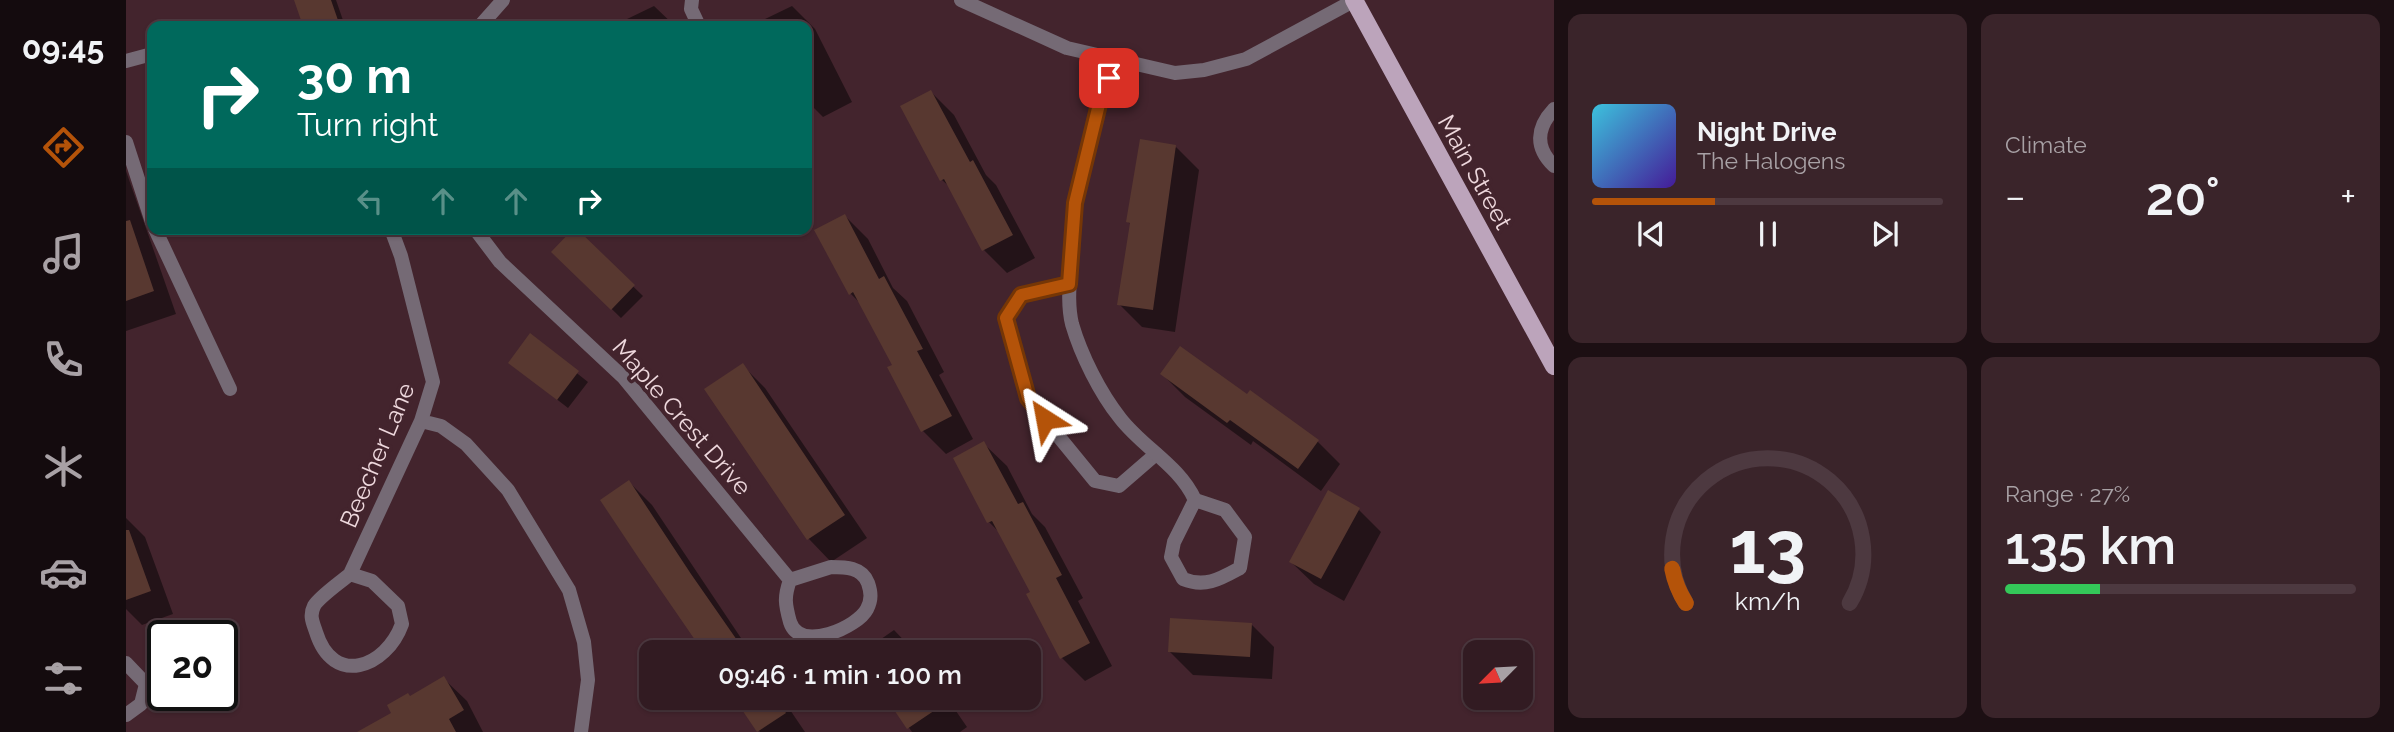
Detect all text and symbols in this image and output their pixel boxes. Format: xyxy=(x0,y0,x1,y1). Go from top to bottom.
text: 09:45 xyxy=(22,29,104,66)
text: 30 m xyxy=(297,47,412,104)
pin xyxy=(1079,48,1139,108)
icon: right xyxy=(182,49,273,140)
icon: arrive xyxy=(1090,59,1128,97)
text: Turn right xyxy=(297,106,438,143)
street label: Main Street xyxy=(1432,110,1518,234)
text: Night Drive xyxy=(1697,117,1836,147)
icon: directions xyxy=(39,123,88,172)
text: Climate xyxy=(2005,131,2087,158)
text: The Halogens xyxy=(1697,147,1845,174)
text: 20° xyxy=(2146,166,2220,227)
text: − xyxy=(2005,174,2025,219)
text: + xyxy=(2340,174,2356,219)
icon: left xyxy=(351,182,389,220)
icon: ahead xyxy=(424,182,462,220)
icon: ahead xyxy=(497,182,535,220)
icon: right xyxy=(570,182,608,220)
icon: previous xyxy=(1632,215,1670,253)
icon: pause xyxy=(1749,215,1787,253)
icon: next xyxy=(1866,215,1904,253)
icon: music xyxy=(39,229,88,278)
street label: Maple Crest Drive xyxy=(606,333,758,501)
icon: phone xyxy=(39,335,88,384)
street label: Beecher Lane xyxy=(333,378,421,532)
position arrow xyxy=(1008,382,1082,456)
icon: climate xyxy=(39,442,88,491)
text: Range · 27% xyxy=(2005,480,2130,507)
text: 13 xyxy=(1729,506,1806,591)
text: 135 km xyxy=(2005,515,2176,576)
icon: car xyxy=(39,548,88,597)
text: km/h xyxy=(1735,586,1800,616)
speed limit sign: 20 xyxy=(147,620,238,711)
north arrow xyxy=(1463,640,1533,710)
map controls xyxy=(1463,640,1533,710)
icon: filters xyxy=(39,654,88,703)
text: 09:46 · 1 min · 100 m xyxy=(718,660,962,690)

